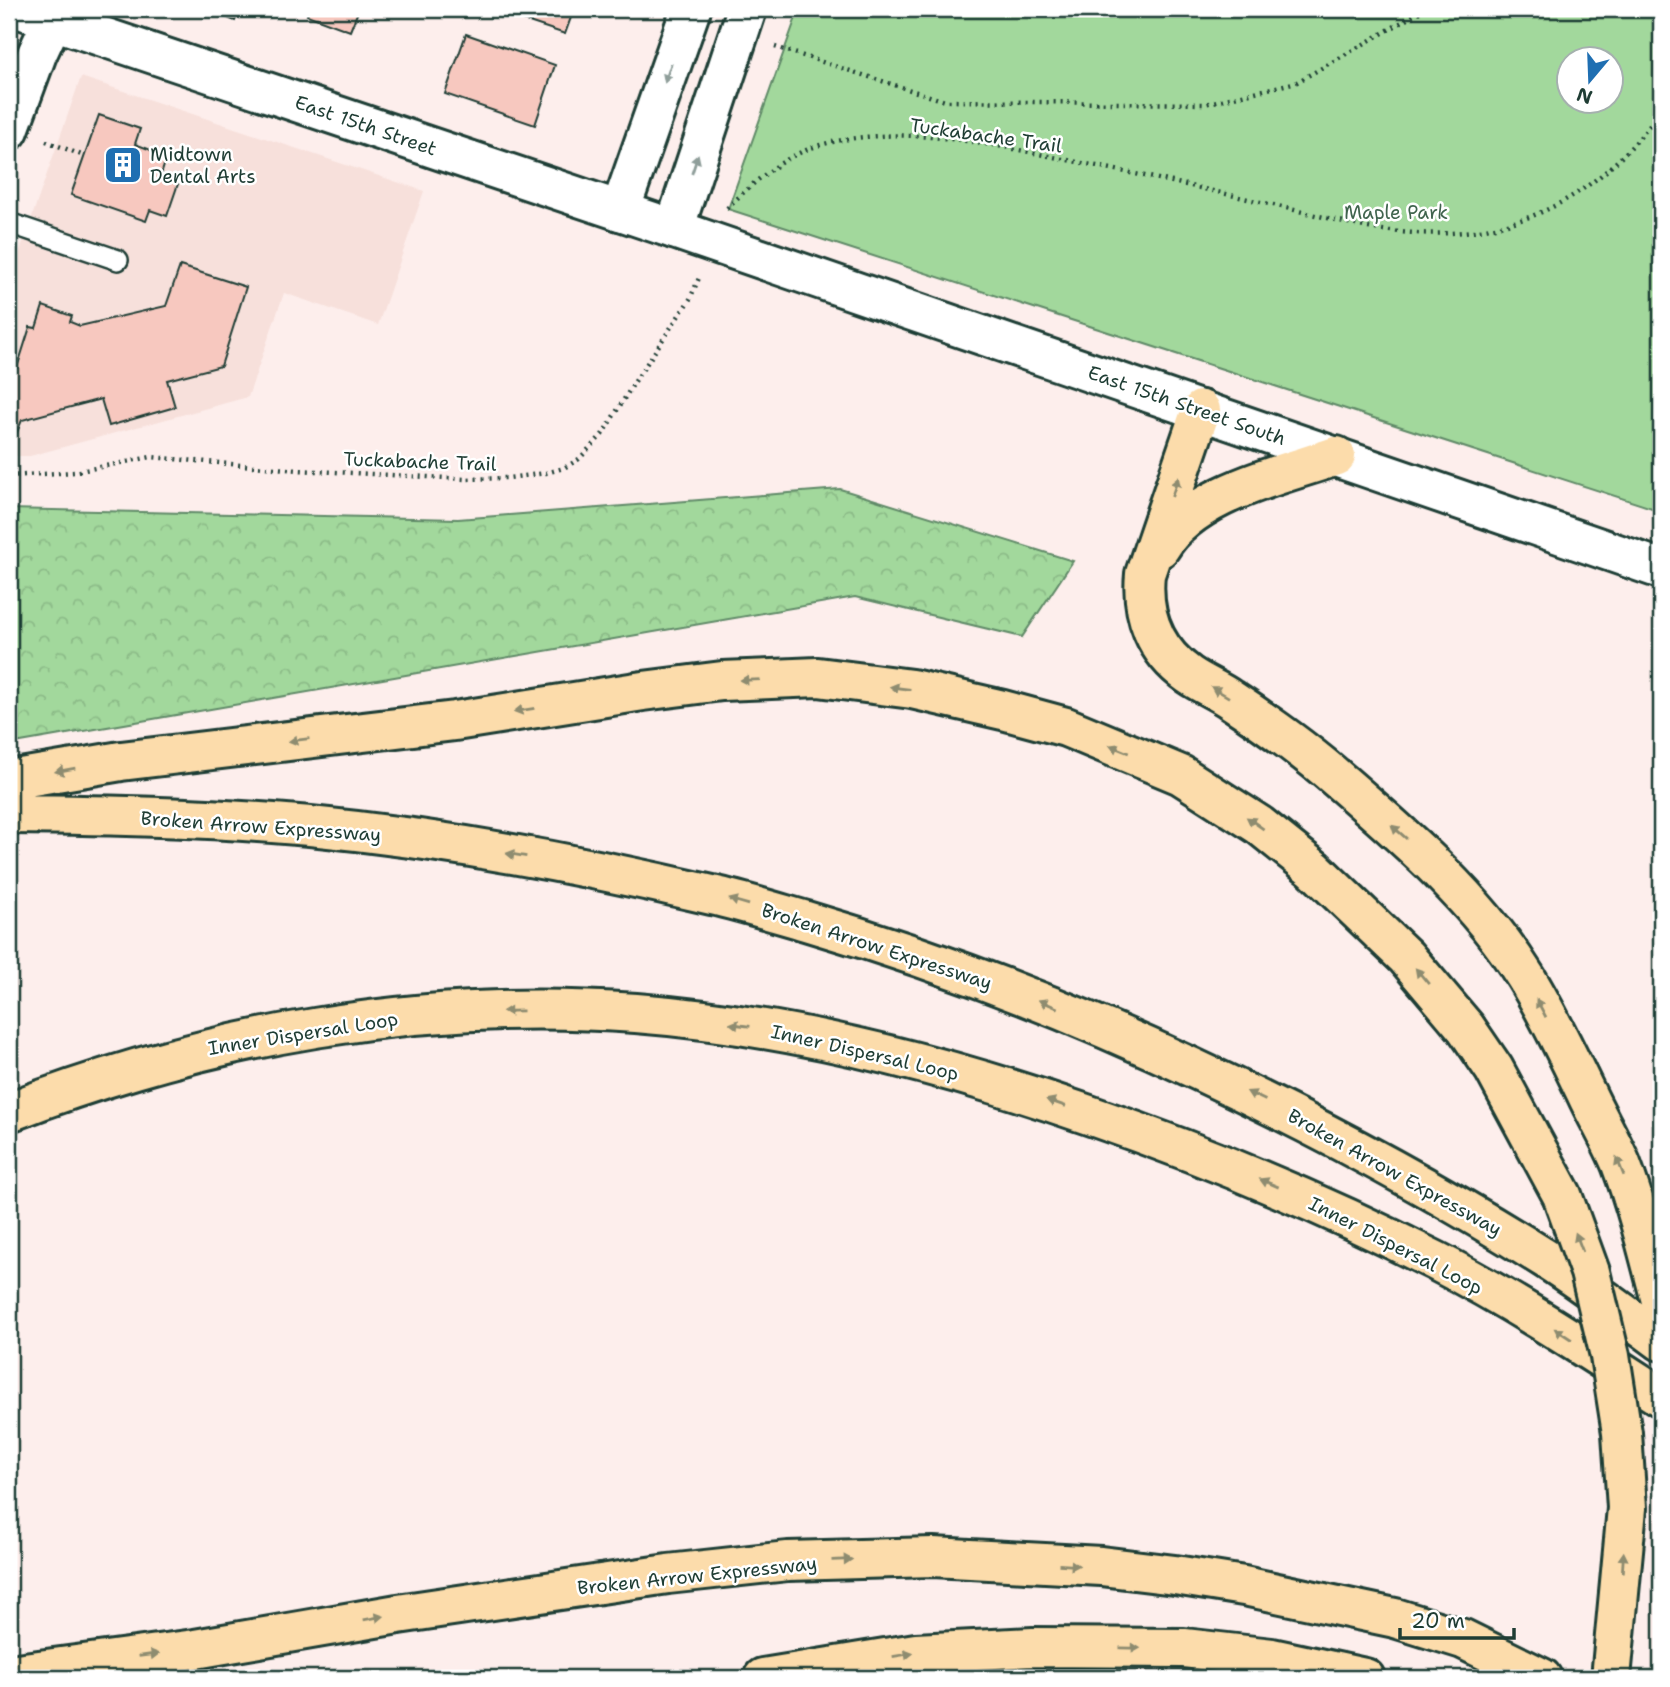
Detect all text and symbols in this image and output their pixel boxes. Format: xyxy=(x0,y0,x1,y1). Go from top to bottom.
north arrow xyxy=(1554,46,1624,116)
one-way arrow xyxy=(662,63,673,84)
text: N xyxy=(1573,81,1596,110)
street label: East 15th Street xyxy=(292,89,440,161)
street label: Tuckabache Trail xyxy=(908,112,1064,159)
place label: Midtown Dental Arts xyxy=(150,142,256,189)
building icon: Midtown Dental Arts xyxy=(102,144,144,186)
one-way arrow xyxy=(690,153,701,174)
park label: Maple Park xyxy=(1344,200,1448,225)
street label: East 15th Street South xyxy=(1085,360,1289,451)
street label: Tuckabache Trail xyxy=(343,446,497,477)
one-way arrow xyxy=(1170,476,1181,497)
one-way arrow xyxy=(738,674,760,685)
one-way arrow xyxy=(889,682,911,693)
one-way arrow xyxy=(1210,686,1229,699)
one-way arrow xyxy=(513,705,535,716)
one-way arrow xyxy=(288,734,310,745)
one-way arrow xyxy=(1108,743,1129,754)
one-way arrow xyxy=(54,765,76,776)
street label: Broken Arrow Expressway xyxy=(140,806,382,847)
one-way arrow xyxy=(1246,816,1264,830)
one-way arrow xyxy=(1390,824,1408,840)
one-way arrow xyxy=(505,850,527,861)
one-way arrow xyxy=(728,896,750,907)
street label: Broken Arrow Expressway xyxy=(758,897,995,996)
one-way arrow xyxy=(1415,968,1430,986)
one-way arrow xyxy=(1037,998,1058,1009)
one-way arrow xyxy=(1536,998,1547,1018)
one-way arrow xyxy=(502,1005,524,1017)
street label: Inner Dispersal Loop xyxy=(206,1006,400,1061)
street label: Inner Dispersal Loop xyxy=(769,1019,961,1086)
one-way arrow xyxy=(729,1020,751,1031)
one-way arrow xyxy=(1246,1090,1266,1102)
one-way arrow xyxy=(1045,1097,1066,1108)
street label: Broken Arrow Expressway xyxy=(1283,1103,1506,1242)
one-way arrow xyxy=(1615,1155,1626,1176)
one-way arrow xyxy=(1258,1177,1279,1188)
street label: Inner Dispersal Loop xyxy=(1305,1191,1487,1300)
one-way arrow xyxy=(1573,1231,1584,1252)
one-way arrow xyxy=(1553,1327,1573,1340)
street label: Broken Arrow Expressway xyxy=(576,1550,818,1601)
one-way arrow xyxy=(1618,1550,1629,1572)
one-way arrow xyxy=(831,1554,853,1565)
one-way arrow xyxy=(1059,1559,1081,1570)
scale bar xyxy=(1400,1596,1514,1640)
text: 20 m xyxy=(1411,1607,1465,1635)
one-way arrow xyxy=(363,1613,385,1624)
one-way arrow xyxy=(1119,1642,1141,1654)
one-way arrow xyxy=(138,1649,160,1660)
one-way arrow xyxy=(892,1649,914,1660)

